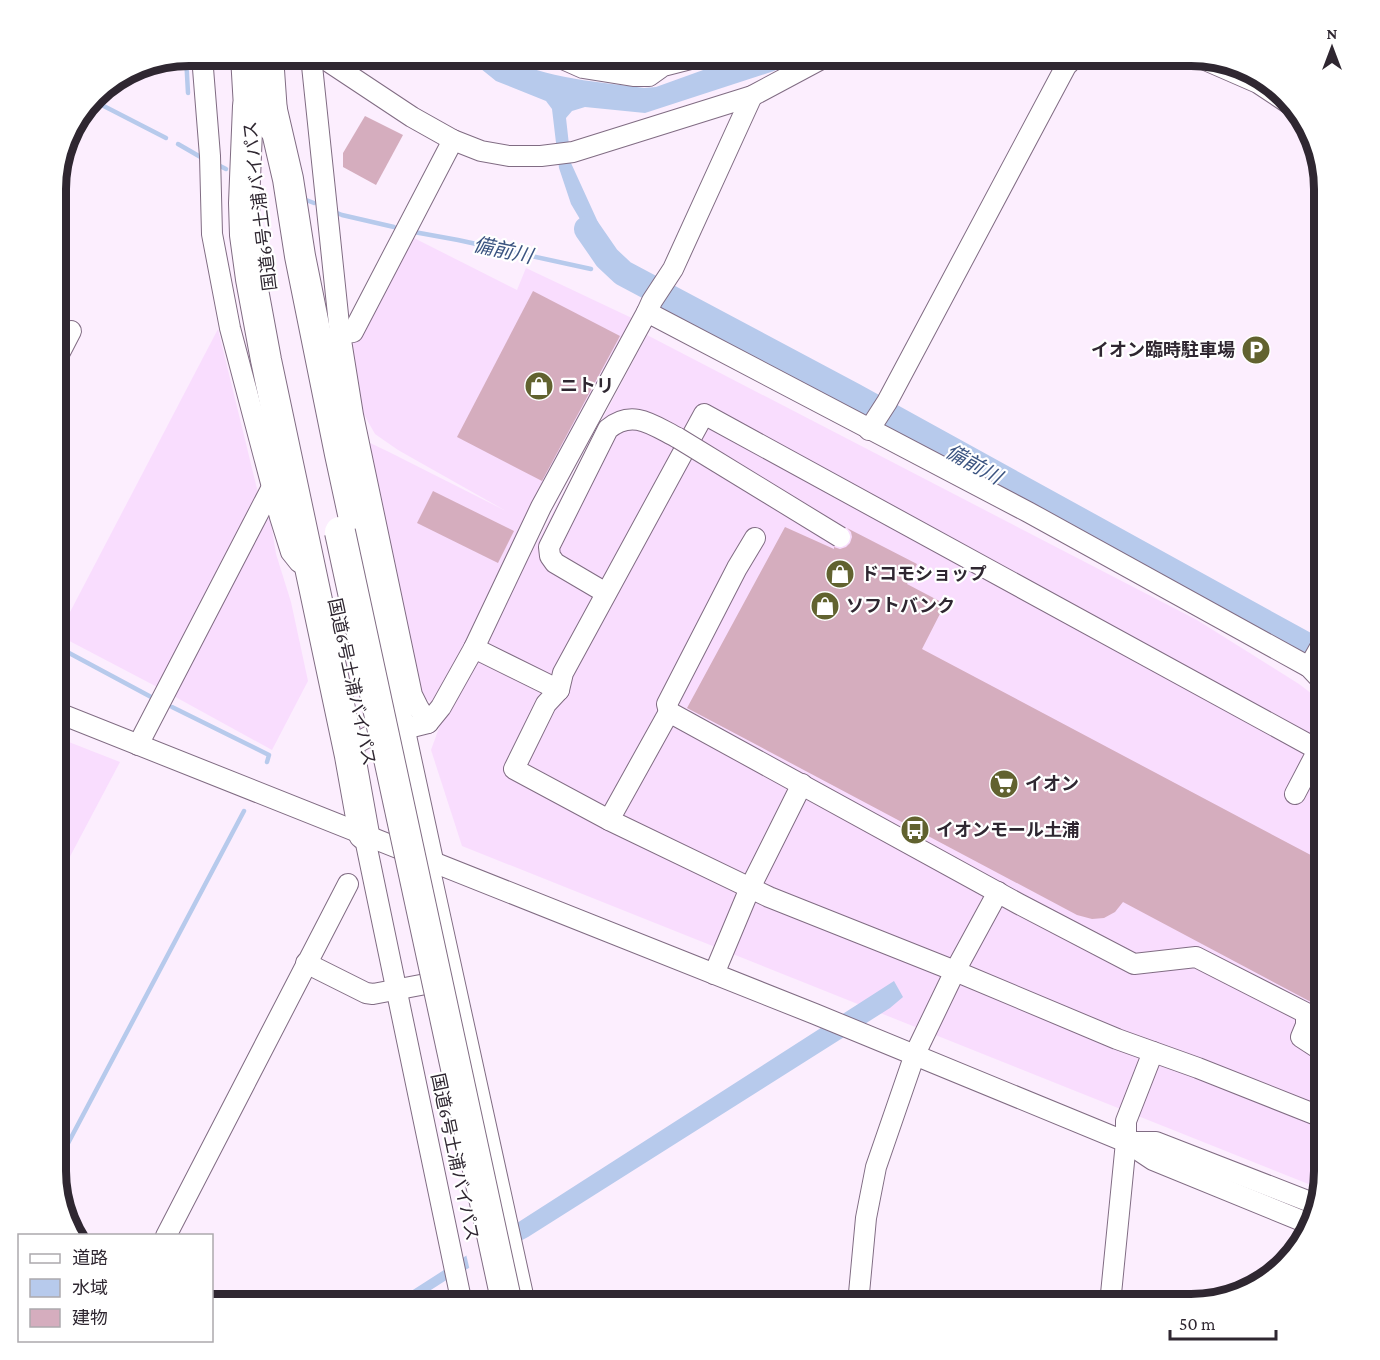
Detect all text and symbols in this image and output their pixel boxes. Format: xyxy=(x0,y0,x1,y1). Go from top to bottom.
north arrow xyxy=(1302,18,1362,78)
text: N xyxy=(1327,25,1338,42)
street label: 国道6号土浦バイパス xyxy=(240,120,280,292)
water label: 備前川 xyxy=(471,233,537,267)
parking icon: イオン臨時駐車場 xyxy=(1240,334,1272,366)
place label: イオン臨時駐車場 xyxy=(1091,339,1235,360)
shop icon: ニトリ xyxy=(523,370,555,402)
place label: ニトリ xyxy=(560,376,614,396)
water label: 備前川 xyxy=(942,440,1007,489)
shop icon: ドコモショップ xyxy=(824,558,856,590)
place label: ドコモショップ xyxy=(861,564,987,584)
shop icon: ソフトバンク xyxy=(809,590,841,622)
street label: 国道6号土浦バイパス xyxy=(324,596,380,768)
place label: ソフトバンク xyxy=(846,596,955,616)
supermarket icon: イオン xyxy=(988,768,1020,800)
place label: イオン xyxy=(1025,774,1079,794)
bus stop icon: イオンモール土浦 xyxy=(899,814,931,846)
place label: イオンモール土浦 xyxy=(936,820,1080,840)
street label: 国道6号土浦バイパス xyxy=(427,1071,483,1243)
legend xyxy=(18,1234,213,1342)
text: 道路 xyxy=(72,1248,108,1268)
text: 水域 xyxy=(72,1278,108,1298)
scale bar xyxy=(1170,1303,1276,1341)
text: 建物 xyxy=(72,1308,108,1328)
text: 50 m xyxy=(1179,1314,1216,1334)

